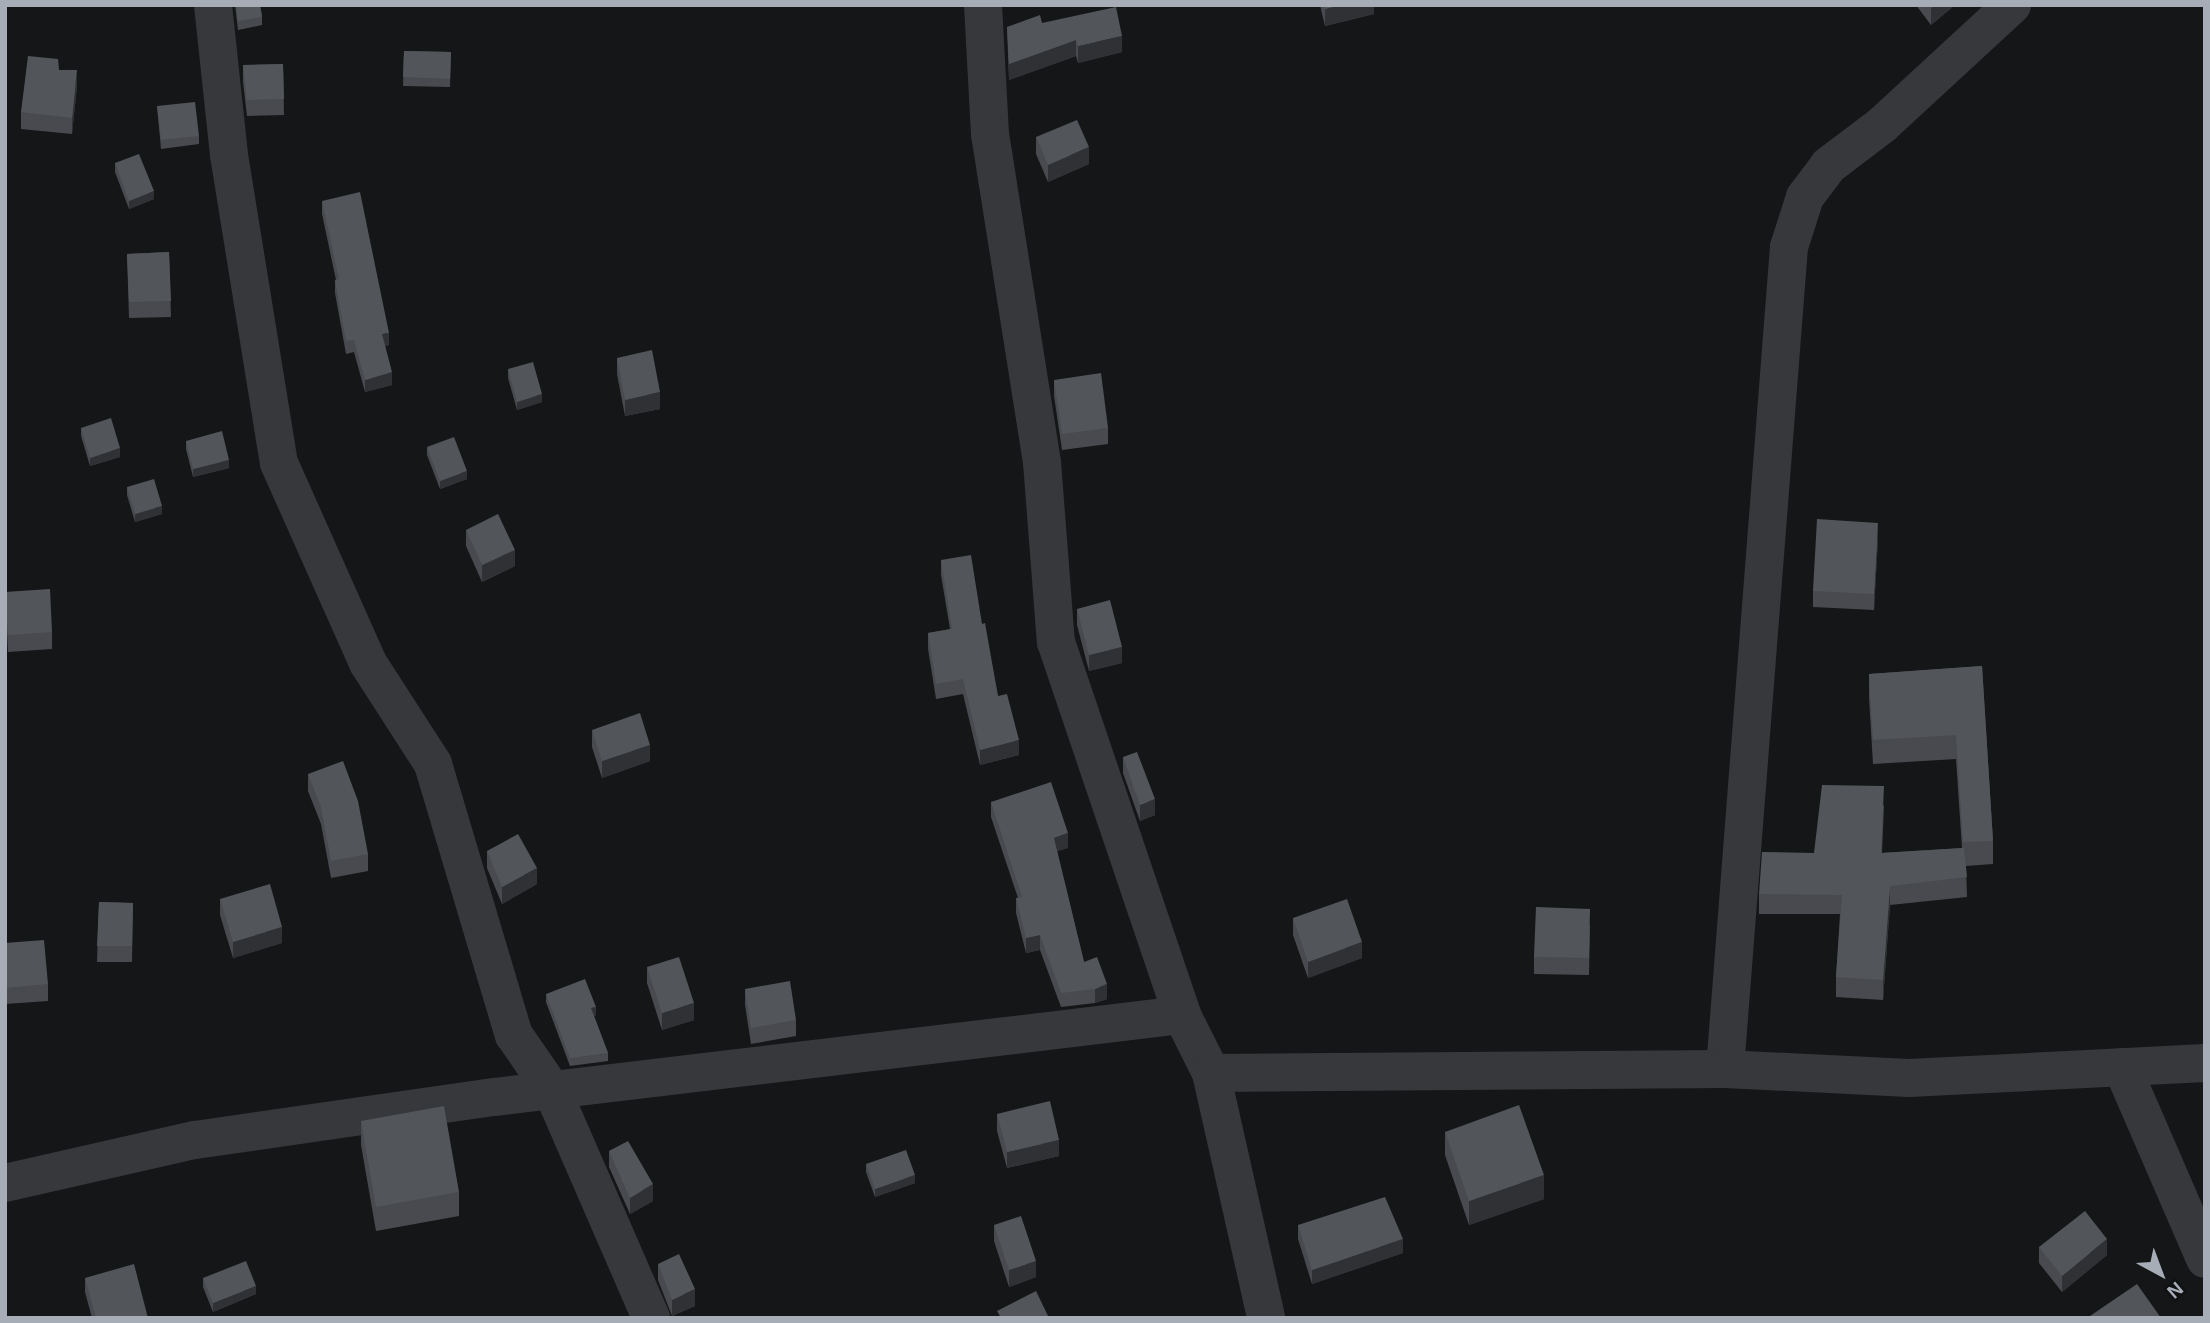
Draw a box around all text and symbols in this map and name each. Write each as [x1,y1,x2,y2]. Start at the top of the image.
north arrow [2126,1239,2196,1309]
text: N [2163,1278,2187,1303]

